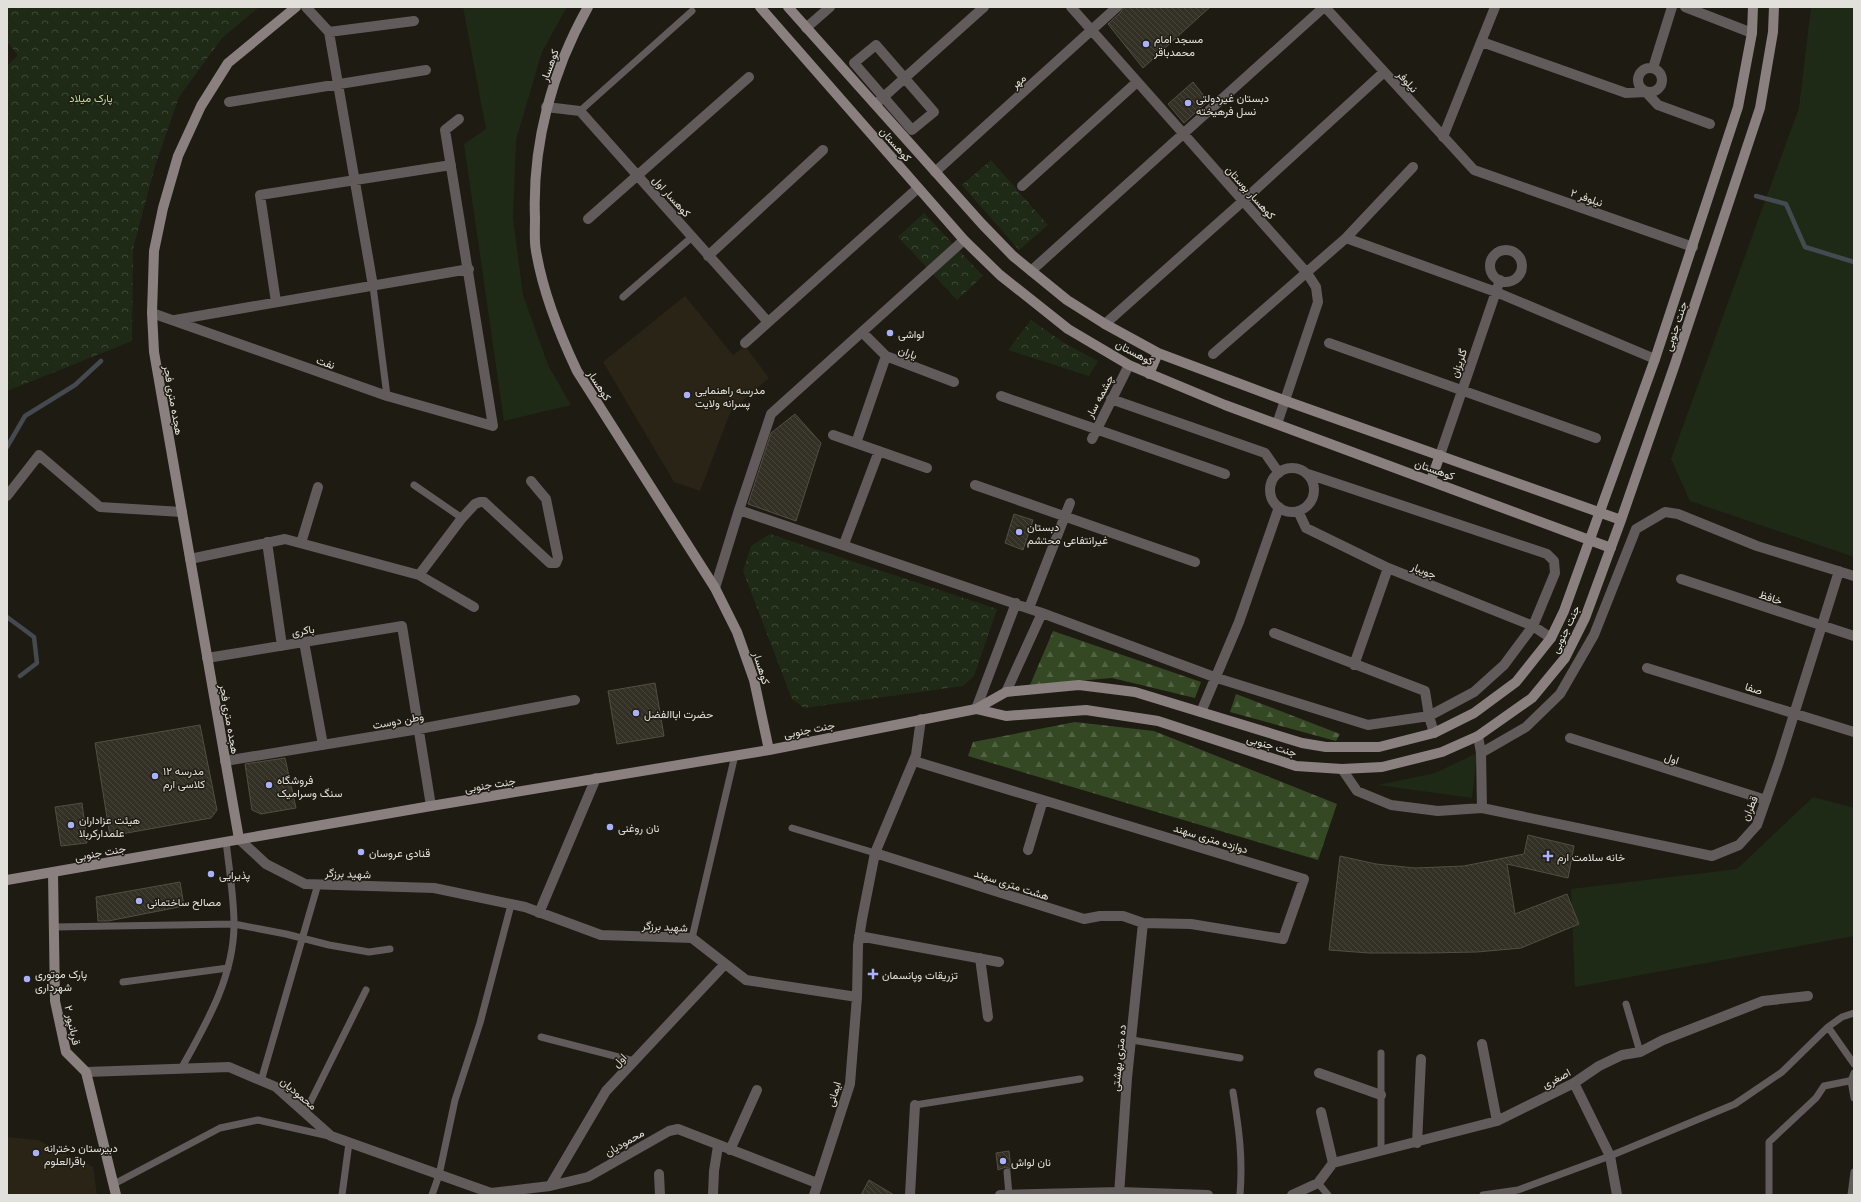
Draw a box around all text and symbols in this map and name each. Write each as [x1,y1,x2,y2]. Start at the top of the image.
place label: مسجد امام محمدباقر [1153,31,1203,59]
marker: مسجد امام محمدباقر [1141,39,1151,49]
street label: کوهسار [536,47,562,84]
street label: نیلوفر [1393,66,1422,95]
street label: مهر [1006,70,1029,92]
park label: پارک میلاد [69,90,113,106]
place label: دبستان غیردولتی نسل فرهیخته [1196,90,1269,118]
marker: دبستان غیردولتی نسل فرهیخته [1183,98,1193,108]
street label: کوهستان [877,124,915,165]
street label: کوهسار بوستان [1223,162,1279,222]
street label: کوهسار اول [649,172,695,220]
street label: نیلوفر ۲ [1569,184,1605,210]
street label: جنت جنوبی [1660,299,1690,353]
place label: لواشی [898,326,924,341]
marker: لواشی [885,328,895,338]
street label: کوهستان [1113,336,1157,368]
street label: یاران [896,342,920,362]
street label: گلریزان [1446,346,1470,380]
street label: نفت [315,352,337,372]
street label: هجده متری فجر [160,363,188,436]
street label: کوهسار [584,366,615,403]
street label: چشمه سار [1081,372,1118,422]
place label: مدرسه راهنمایی پسرانه ولایت [695,382,765,411]
marker: مدرسه راهنمایی پسرانه ولایت [682,390,692,400]
street label: کوهستان [1413,455,1457,483]
place label: دبستان غیرانتفاعی محتشم [1027,519,1108,548]
marker: دبستان غیرانتفاعی محتشم [1014,527,1024,537]
street label: جویبار [1408,558,1439,582]
street label: خافظ [1757,586,1785,608]
street label: جنت جنوبی [1547,603,1583,655]
street label: باکری [290,621,316,639]
street label: کوهسار [750,649,774,686]
street label: صفا [1743,678,1765,698]
street label: هجده متری فجر [216,682,244,755]
place label: حضرت اباالفضل [644,706,713,721]
street label: وطن دوست [371,708,425,732]
marker: حضرت اباالفضل [631,708,641,718]
street label: جنت جنوبی [782,717,836,741]
street label: جنت جنوبی [1245,730,1299,760]
street label: اول [1663,749,1681,767]
place label: مدرسه ۱۲ کلاسی ارم [163,763,205,792]
marker: مدرسه ۱۲ کلاسی ارم [150,771,160,781]
place label: فروشگاه سنگ وسرامیک [277,772,343,800]
street label: جنت جنوبی [463,773,517,795]
marker: فروشگاه سنگ وسرامیک [264,780,274,790]
street label: قطران [1737,793,1761,823]
place label: هیئت عزاداران علمدارکربلا [79,812,141,840]
marker: هیئت عزاداران علمدارکربلا [66,820,76,830]
place label: نان روغنی [618,820,659,835]
street label: دوازده متری سهند [1172,820,1250,856]
marker: نان روغنی [605,822,615,832]
street label: جنت جنوبی [73,840,127,864]
place label: قنادی عروسان [369,845,430,860]
marker: قنادی عروسان [356,847,366,857]
place label: خانه سلامت ارم [1557,849,1625,865]
marker: خانه سلامت ارم [1542,850,1554,862]
street label: شهید برزگر [324,865,372,881]
street label: هشت متری سهند [972,865,1052,903]
place label: پذیرایی [219,867,250,883]
marker: پذیرایی [206,869,216,879]
place label: مصالح ساختمانی [147,894,221,910]
marker: مصالح ساختمانی [134,896,144,906]
street label: شهید برزگر [641,917,689,935]
place label: پارک موتوری شهرداری [35,966,87,994]
place label: تزریقات وپانسمان [882,967,958,983]
marker: تزریقات وپانسمان [867,968,879,980]
marker: پارک موتوری شهرداری [22,974,32,984]
street label: قربانپور ۲ [61,1004,85,1046]
street label: ده متری بهشتی [1107,1024,1129,1092]
street label: اول [609,1050,629,1070]
street label: اصغری [1539,1064,1573,1092]
street label: محمودیان [277,1073,321,1113]
street label: ایمانی [822,1080,844,1108]
street label: محمودیان [601,1125,647,1159]
place label: دبیرستان دخترانه باقرالعلوم [44,1140,118,1169]
marker: دبیرستان دخترانه باقرالعلوم [31,1148,41,1158]
place label: نان لواش [1011,1154,1051,1169]
marker: نان لواش [998,1156,1008,1166]

